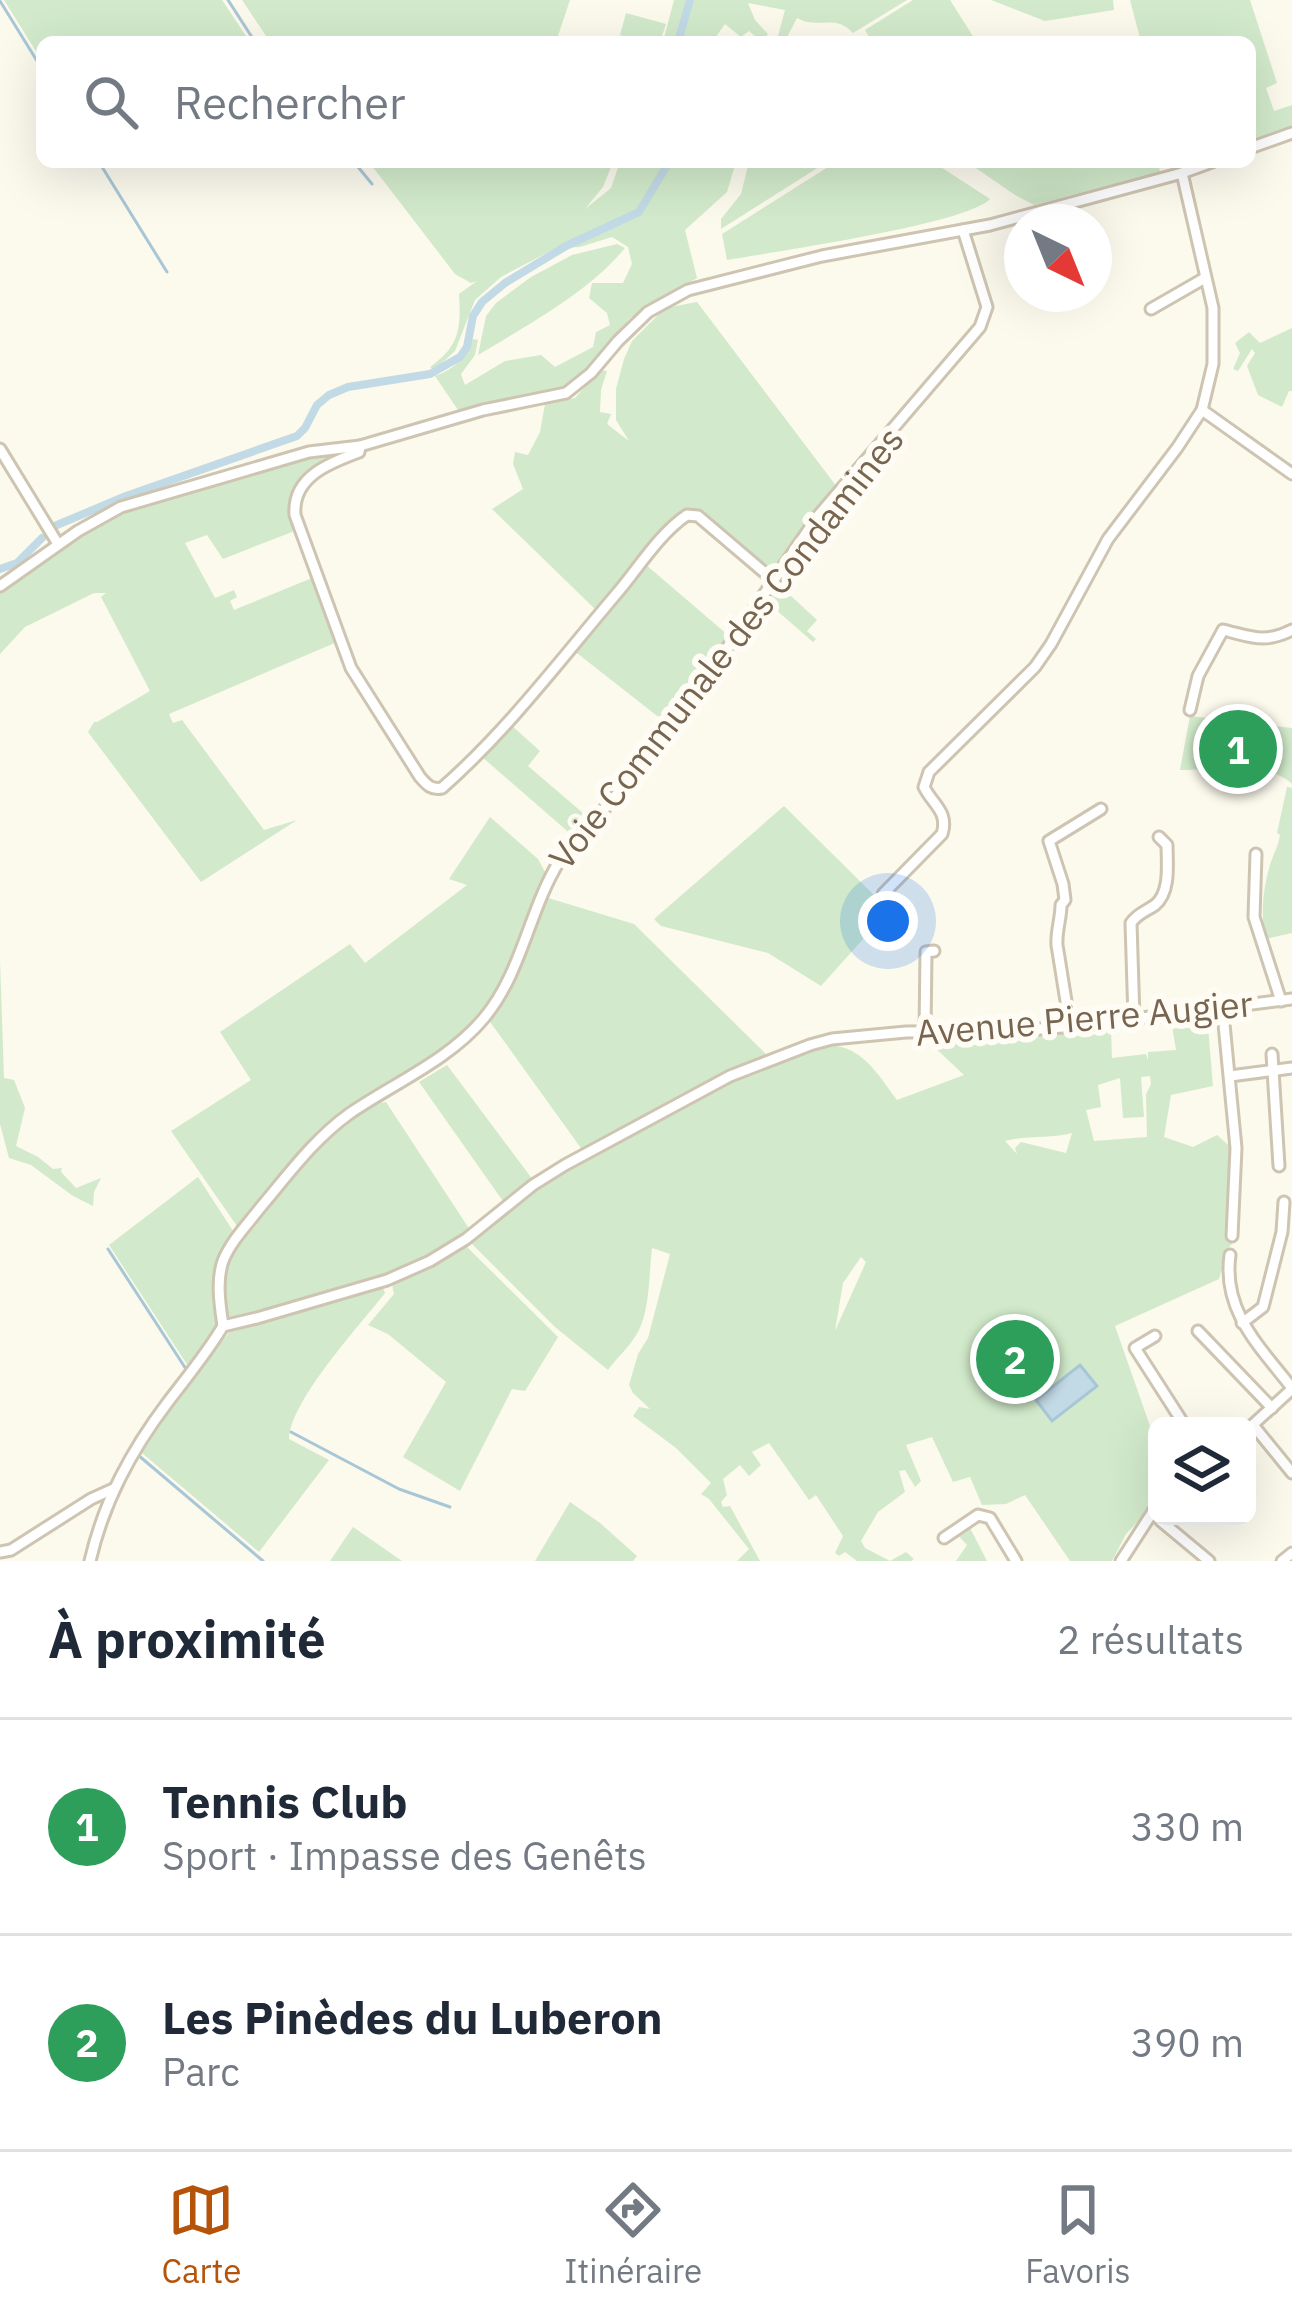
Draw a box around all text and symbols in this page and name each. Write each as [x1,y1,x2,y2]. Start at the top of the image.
search box [36,36,1256,168]
icon: search [78,69,144,135]
text: Rechercher [174,73,405,131]
north arrow [1004,204,1112,312]
street label: Voie Communale des Condamines [538,417,913,879]
pin: 1 [1199,704,1277,794]
your location [858,891,918,951]
street label: Avenue Pierre Augier [913,979,1255,1056]
pin: 2 [976,1314,1054,1404]
map controls [1148,1417,1256,1525]
button: layers [1148,1417,1256,1525]
text: À proximité [48,1606,326,1672]
text: 2 résultats [1057,1614,1244,1665]
text: Tennis Club [162,1772,408,1830]
text: 1 [75,1801,99,1852]
text: 330 m [1131,1801,1244,1852]
text: Sport · Impasse des Genêts [162,1830,647,1881]
text: Les Pinèdes du Luberon [162,1988,663,2046]
text: 2 [75,2017,99,2068]
text: 390 m [1131,2017,1244,2068]
text: Parc [162,2046,240,2097]
tab: Carte [161,2177,241,2292]
tab: Itinéraire [564,2177,702,2292]
tab: Favoris [1025,2177,1131,2292]

